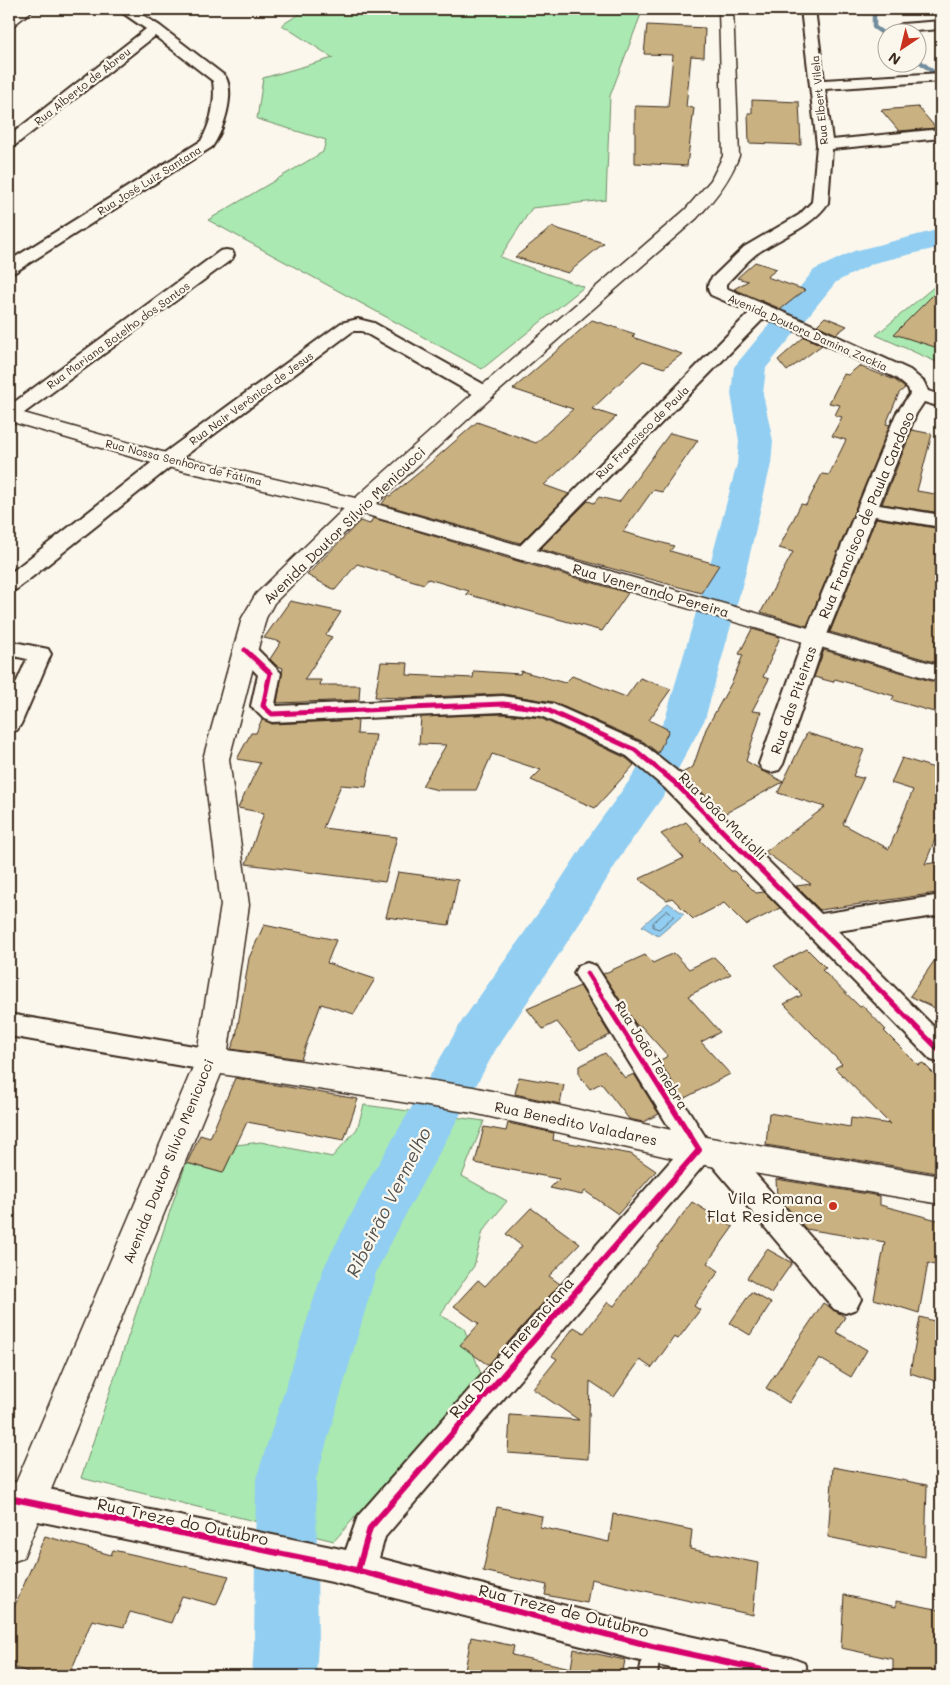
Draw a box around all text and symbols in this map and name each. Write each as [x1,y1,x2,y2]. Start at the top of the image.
north arrow [878,22,928,72]
street label: Rua Alberto de Abreu [31,44,133,128]
text: N [884,48,904,70]
street label: Rua Elbert Vilela [807,54,831,145]
street label: Rua José Luiz Santana [94,142,204,218]
street label: Rua Mariana Botelho dos Santos [43,278,193,392]
street label: Avenida Doutora Damina Zackia [726,290,890,374]
street label: Rua Nair Verônica de Jesus [186,348,316,448]
street label: Rua Francisco de Paula [592,382,692,482]
street label: Rua Francisco de Paula Cardoso [814,409,918,621]
street label: Rua Nossa Senhora de Fátima [104,435,264,489]
street label: Avenida Doutor Sílvio Menicucci [259,442,429,608]
street label: Rua Venerando Pereira [570,559,732,621]
street label: Rua das Piteiras [766,643,820,757]
street label: Rua João Matiolli [675,768,771,864]
street label: Rua João Tenebra [611,997,693,1113]
street label: Avenida Doutor Sílvio Menicucci [118,1056,218,1266]
street label: Rua Benedito Valadares [493,1096,659,1150]
water label: Ribeirão Vermelho [340,1123,436,1281]
place label: Vila Romana Flat Residence [707,1187,823,1226]
marker: Vila Romana Flat Residence [827,1200,839,1212]
street label: Rua Dona Emerenciana [444,1272,578,1422]
street label: Rua Treze do Outubro [95,1493,271,1549]
street label: Rua Treze de Outubro [477,1579,651,1641]

